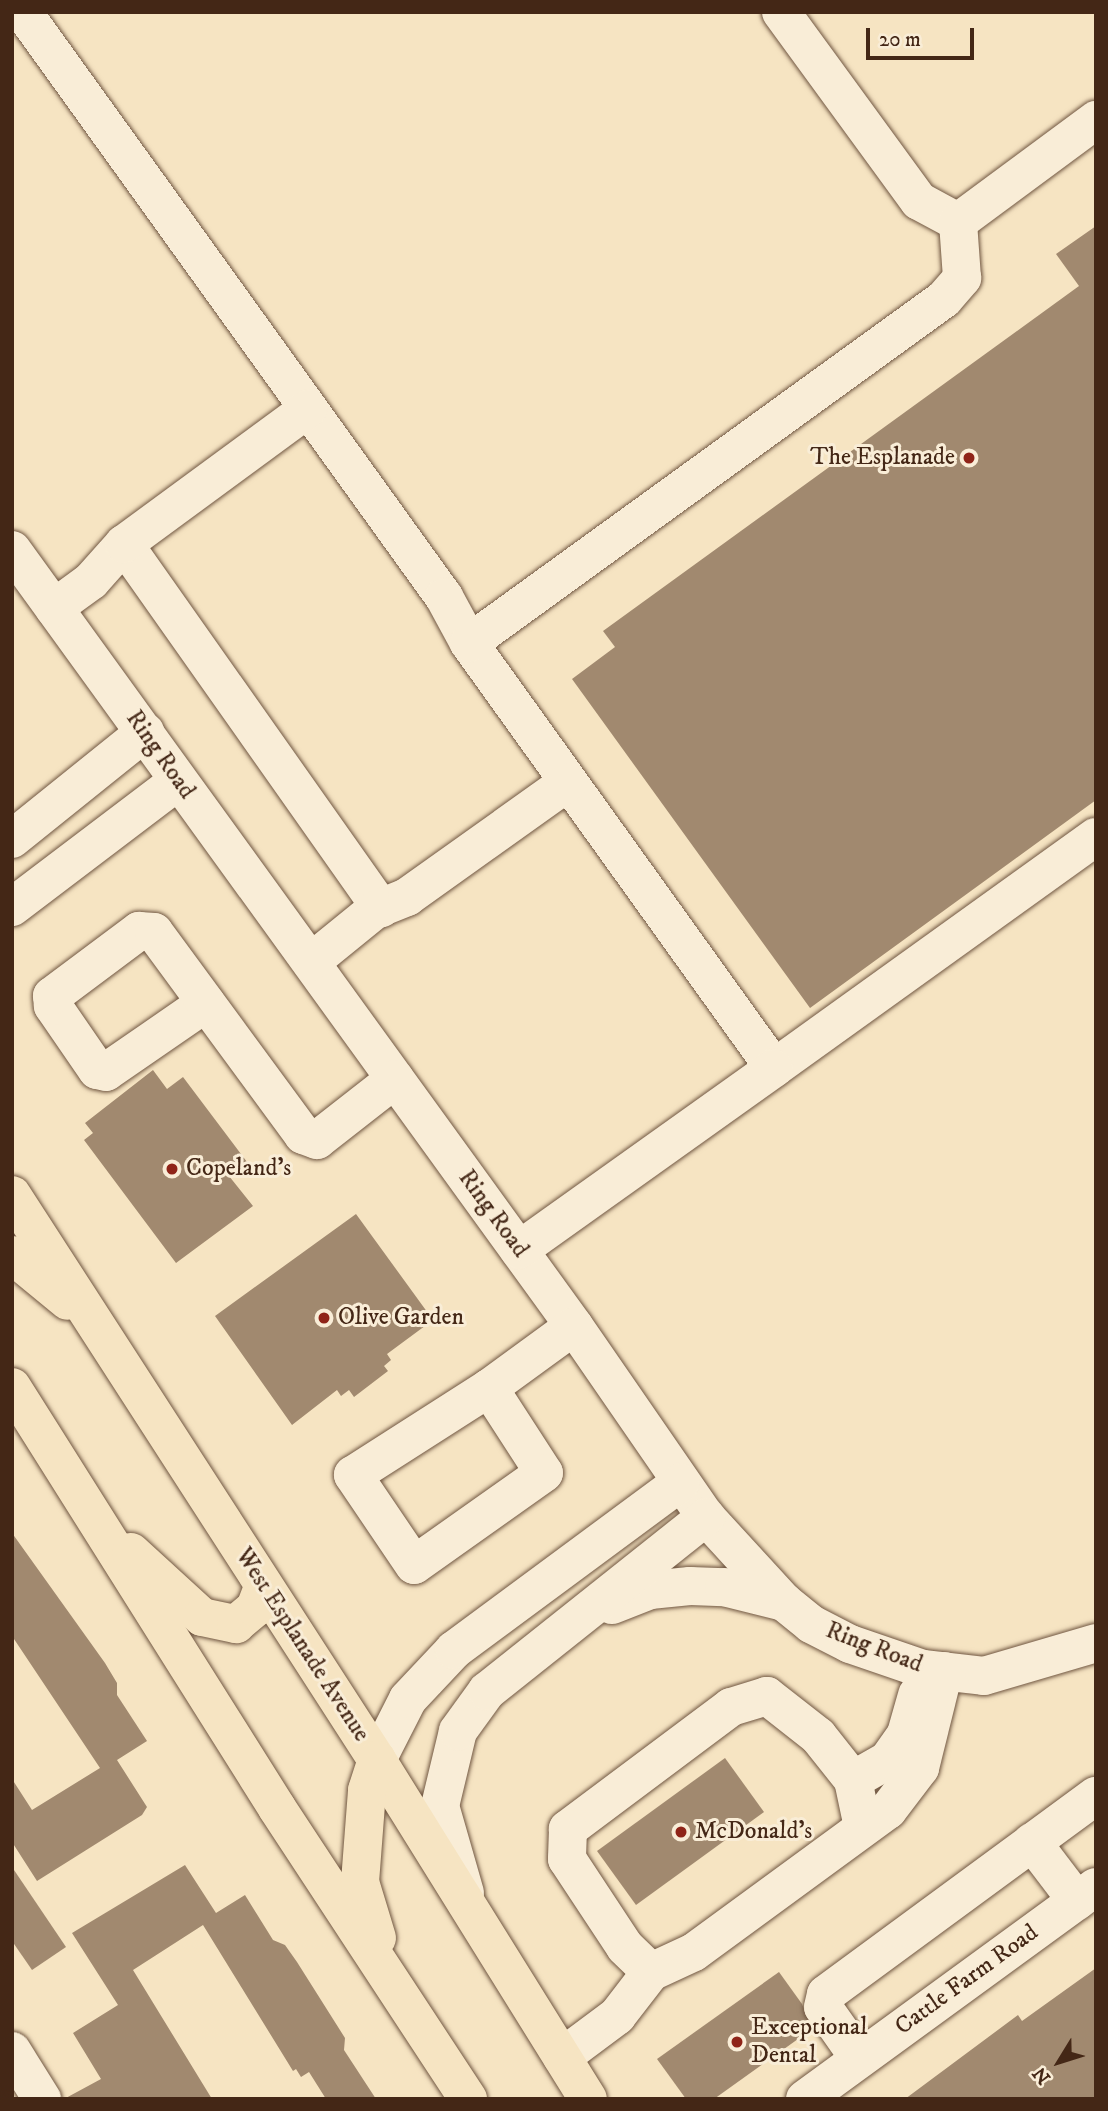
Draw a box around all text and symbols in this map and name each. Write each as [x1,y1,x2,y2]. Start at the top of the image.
scale bar [870,14,978,58]
text: 20 m [879,27,921,53]
place label: The Esplanade [810,444,955,472]
marker: The Esplanade [961,450,977,466]
street label: Ring Road [119,705,201,805]
place label: Copeland's [186,1155,291,1183]
marker: Copeland's [164,1161,180,1177]
street label: Ring Road [452,1165,534,1263]
place label: Olive Garden [338,1304,464,1332]
marker: Olive Garden [316,1310,332,1326]
street label: West Esplanade Avenue [229,1543,375,1747]
street label: Ring Road [822,1616,926,1680]
place label: McDonald's [695,1818,812,1846]
marker: McDonald's [673,1824,689,1840]
street label: Cattle Farm Road [890,1918,1044,2042]
place label: Exceptional Dental [751,2014,867,2070]
north arrow [1024,2027,1094,2097]
marker: Exceptional Dental [729,2034,745,2050]
text: N [1028,2062,1056,2088]

